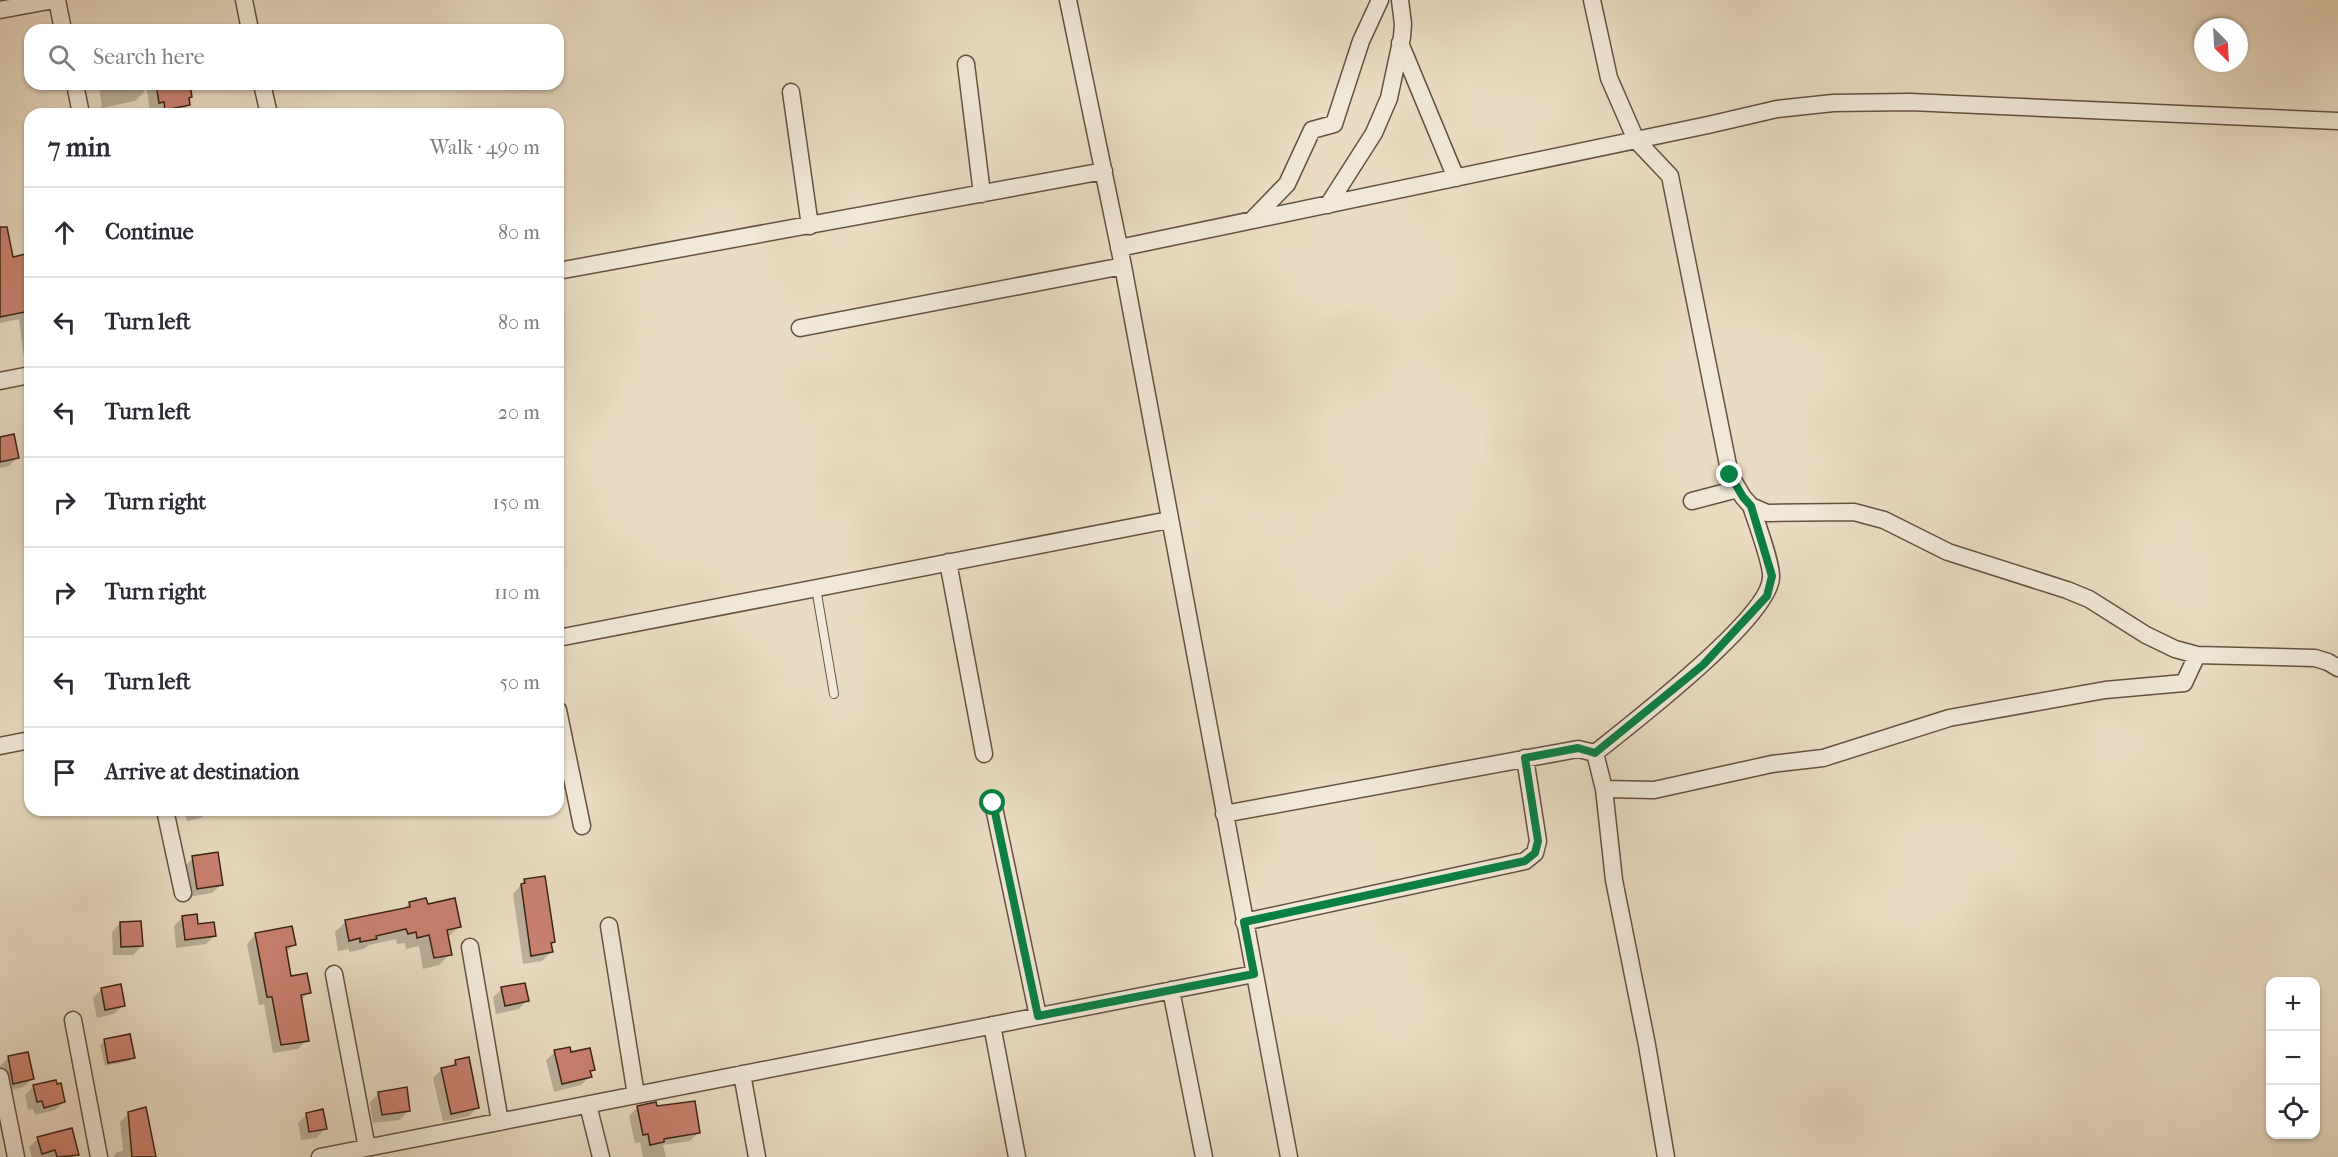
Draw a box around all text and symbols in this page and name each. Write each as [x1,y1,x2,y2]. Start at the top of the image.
north arrow [2194,18,2248,72]
search box [24,24,564,90]
icon: search [45,41,78,74]
text: Search here [93,44,205,70]
text: 7 min [48,132,111,163]
text: Walk · 490 m [430,136,540,159]
icon: ahead [48,216,81,249]
text: Continue [105,219,194,245]
text: 80 m [498,221,540,244]
icon: left [48,306,81,339]
text: Turn left [105,309,191,335]
text: 80 m [498,311,540,334]
icon: left [48,396,81,429]
text: Turn left [105,399,191,425]
text: 20 m [498,401,540,424]
route end [1716,461,1742,487]
icon: right [48,486,81,519]
text: Turn right [105,489,206,515]
text: 150 m [492,491,540,514]
icon: right [48,576,81,609]
text: Turn right [105,579,206,605]
text: 110 m [494,581,540,604]
icon: left [48,666,81,699]
text: Turn left [105,669,191,695]
text: 50 m [499,671,540,694]
icon: arrive [48,756,81,789]
text: Arrive at destination [105,759,299,785]
route start [979,789,1005,815]
map controls [2266,977,2320,1139]
button: + [2266,977,2320,1031]
button: − [2266,1031,2320,1085]
button: locate [2266,1085,2320,1139]

